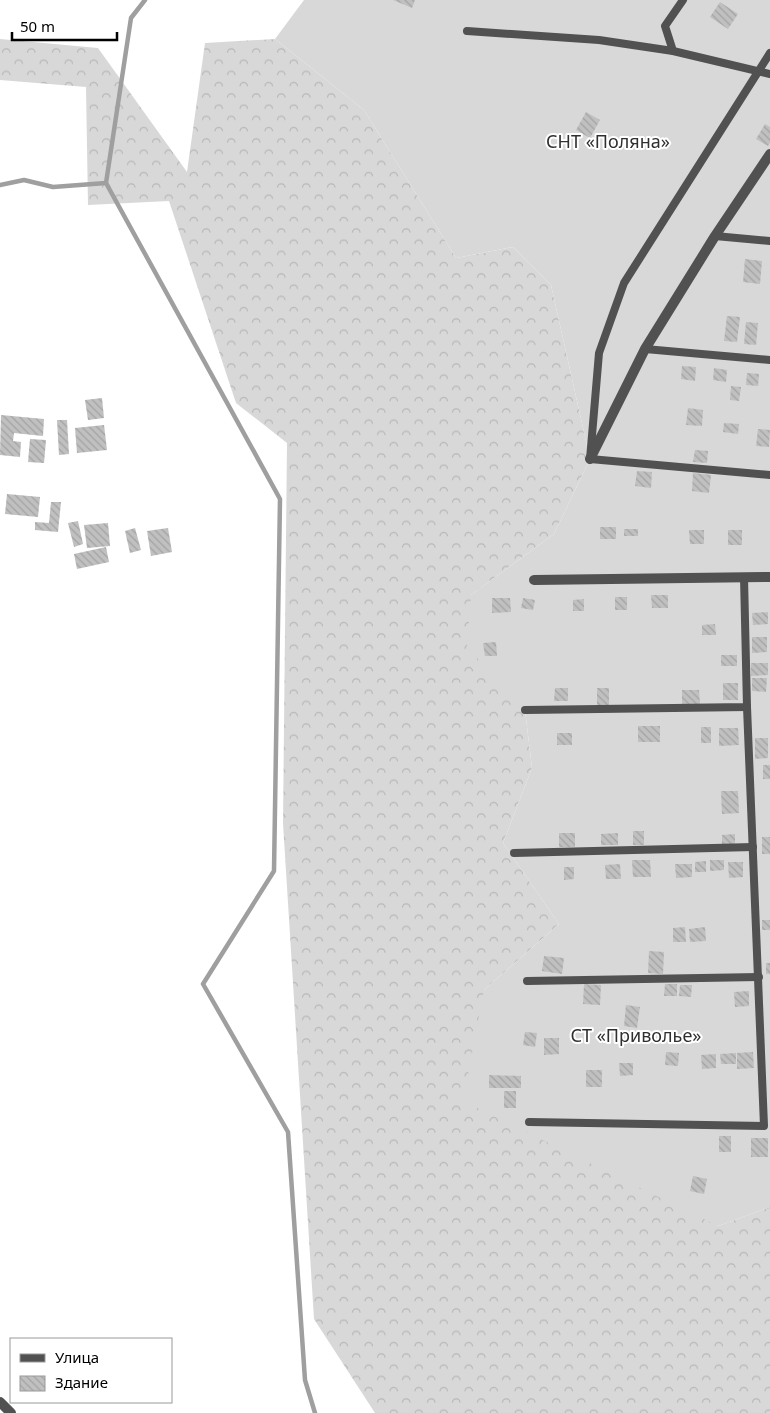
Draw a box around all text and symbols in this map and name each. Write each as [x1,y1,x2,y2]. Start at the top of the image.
scale bar [12,10,118,42]
text: 50 m [20,16,55,36]
park label: СНТ «Поляна» [546,129,670,153]
park label: СТ «Приволье» [571,1023,702,1047]
legend [10,1338,172,1403]
text: Улица [55,1347,99,1367]
text: Здание [55,1372,108,1392]

